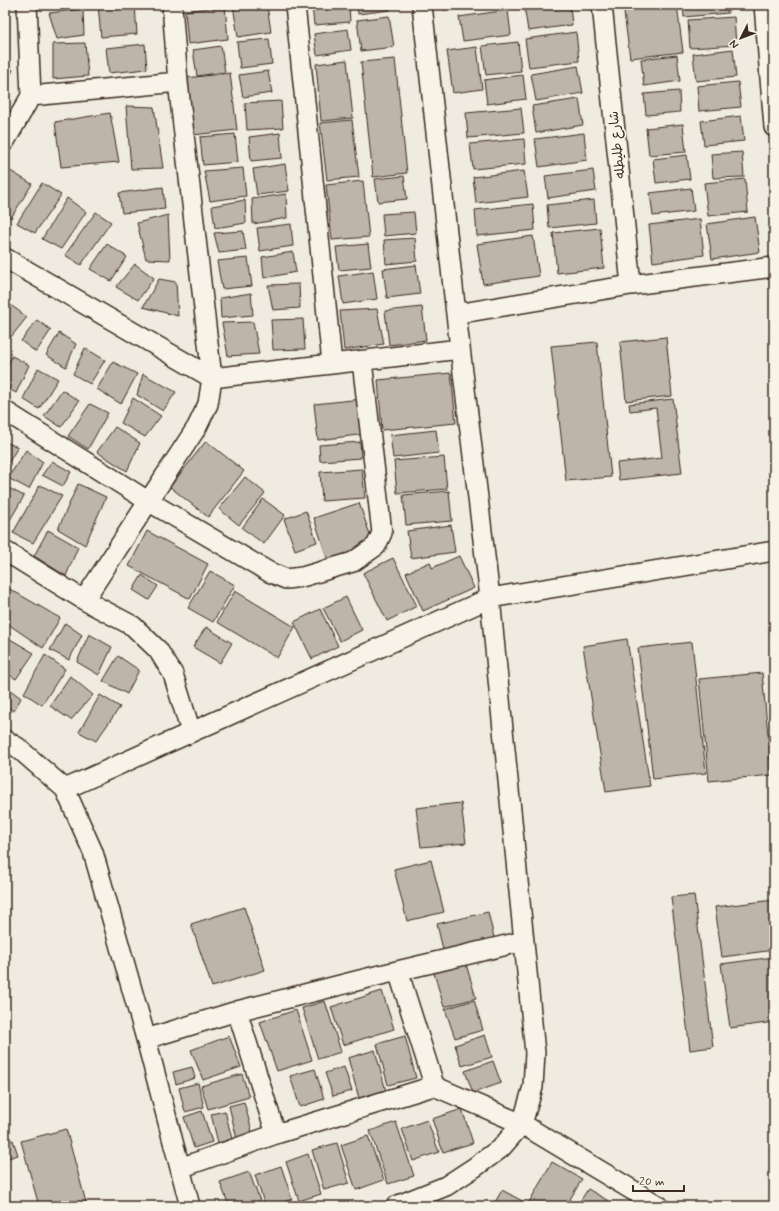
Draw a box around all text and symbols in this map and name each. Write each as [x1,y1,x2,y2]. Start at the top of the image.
north arrow [721,18,761,58]
text: N [727,37,742,51]
street label: شارع طليطله [606,110,629,179]
scale bar [633,1167,684,1193]
text: 20 m [639,1174,665,1190]

